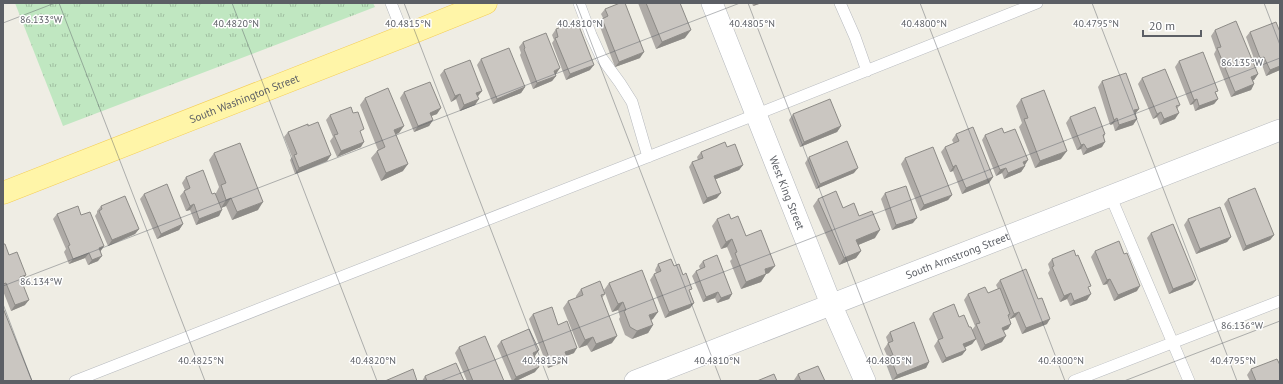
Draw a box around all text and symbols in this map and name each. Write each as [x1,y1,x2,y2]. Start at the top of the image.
scale bar [1143,12,1201,38]
text: 86.133°W [20,13,63,26]
text: 40.4820°N [213,17,259,30]
text: 40.4815°N [385,17,431,30]
text: 40.4810°N [557,17,603,30]
text: 40.4805°N [729,17,775,30]
text: 40.4800°N [901,17,947,30]
text: 40.4795°N [1073,17,1119,30]
text: 20 m [1149,18,1175,33]
text: 86.135°W [1221,56,1264,69]
street label: South Washington Street [187,71,301,126]
street label: West King Street [766,154,808,232]
street label: South Armstrong Street [904,229,1012,282]
text: 86.134°W [20,275,63,288]
text: 86.136°W [1221,319,1264,332]
text: 40.4825°N [178,354,224,367]
text: 40.4820°N [350,354,396,367]
text: 40.4815°N [522,354,568,367]
text: 40.4810°N [694,354,740,367]
text: 40.4805°N [866,354,912,367]
text: 40.4800°N [1038,354,1084,367]
text: 40.4795°N [1210,354,1256,367]

